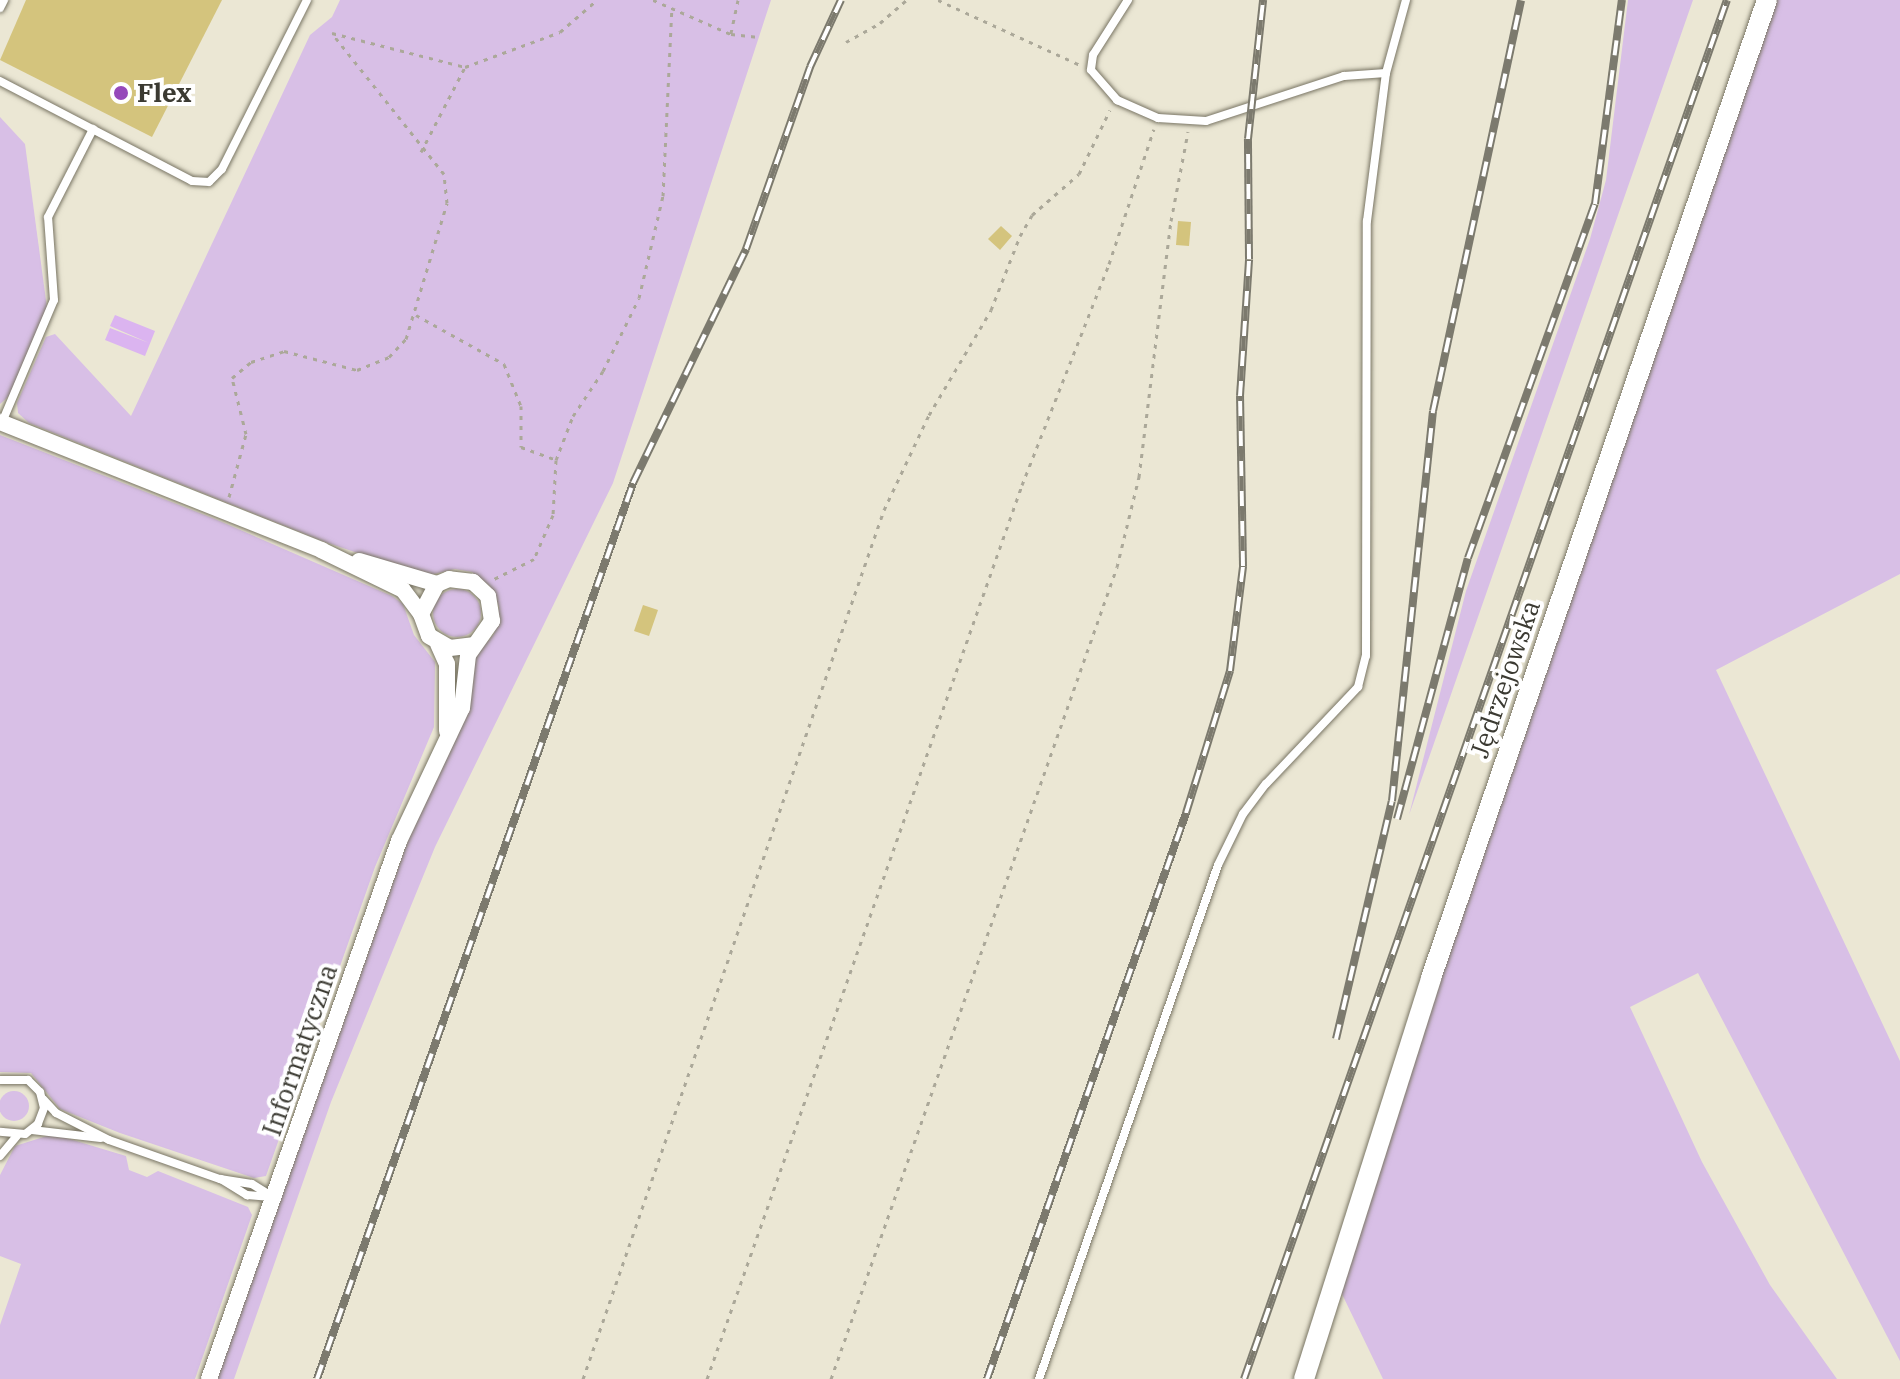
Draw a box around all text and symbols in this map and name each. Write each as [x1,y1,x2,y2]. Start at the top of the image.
place label: Flex [137,77,192,109]
marker: Flex [112,84,130,102]
street label: Jędrzejowska [1463,596,1547,762]
street label: Informatyczna [256,960,344,1140]

